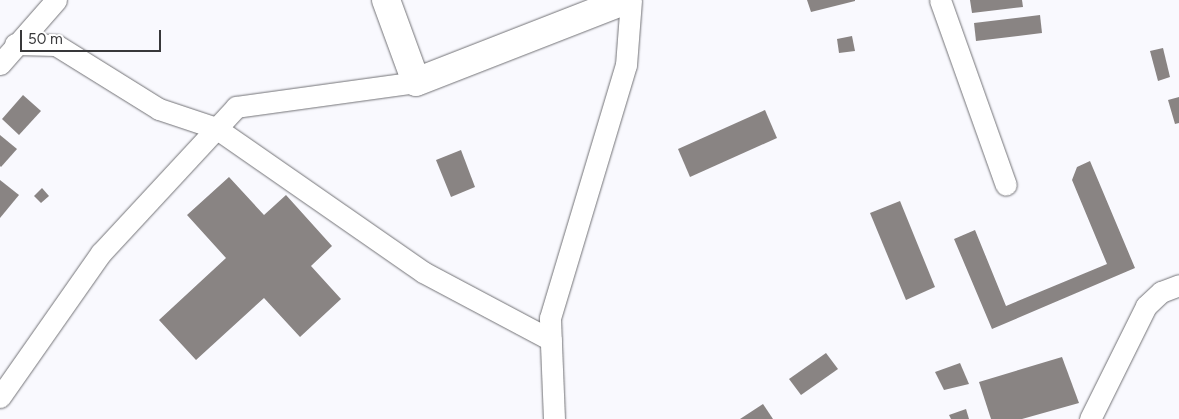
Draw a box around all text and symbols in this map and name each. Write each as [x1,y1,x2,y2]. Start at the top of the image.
scale bar [22,20,164,52]
text: 50 m [28,30,63,48]

